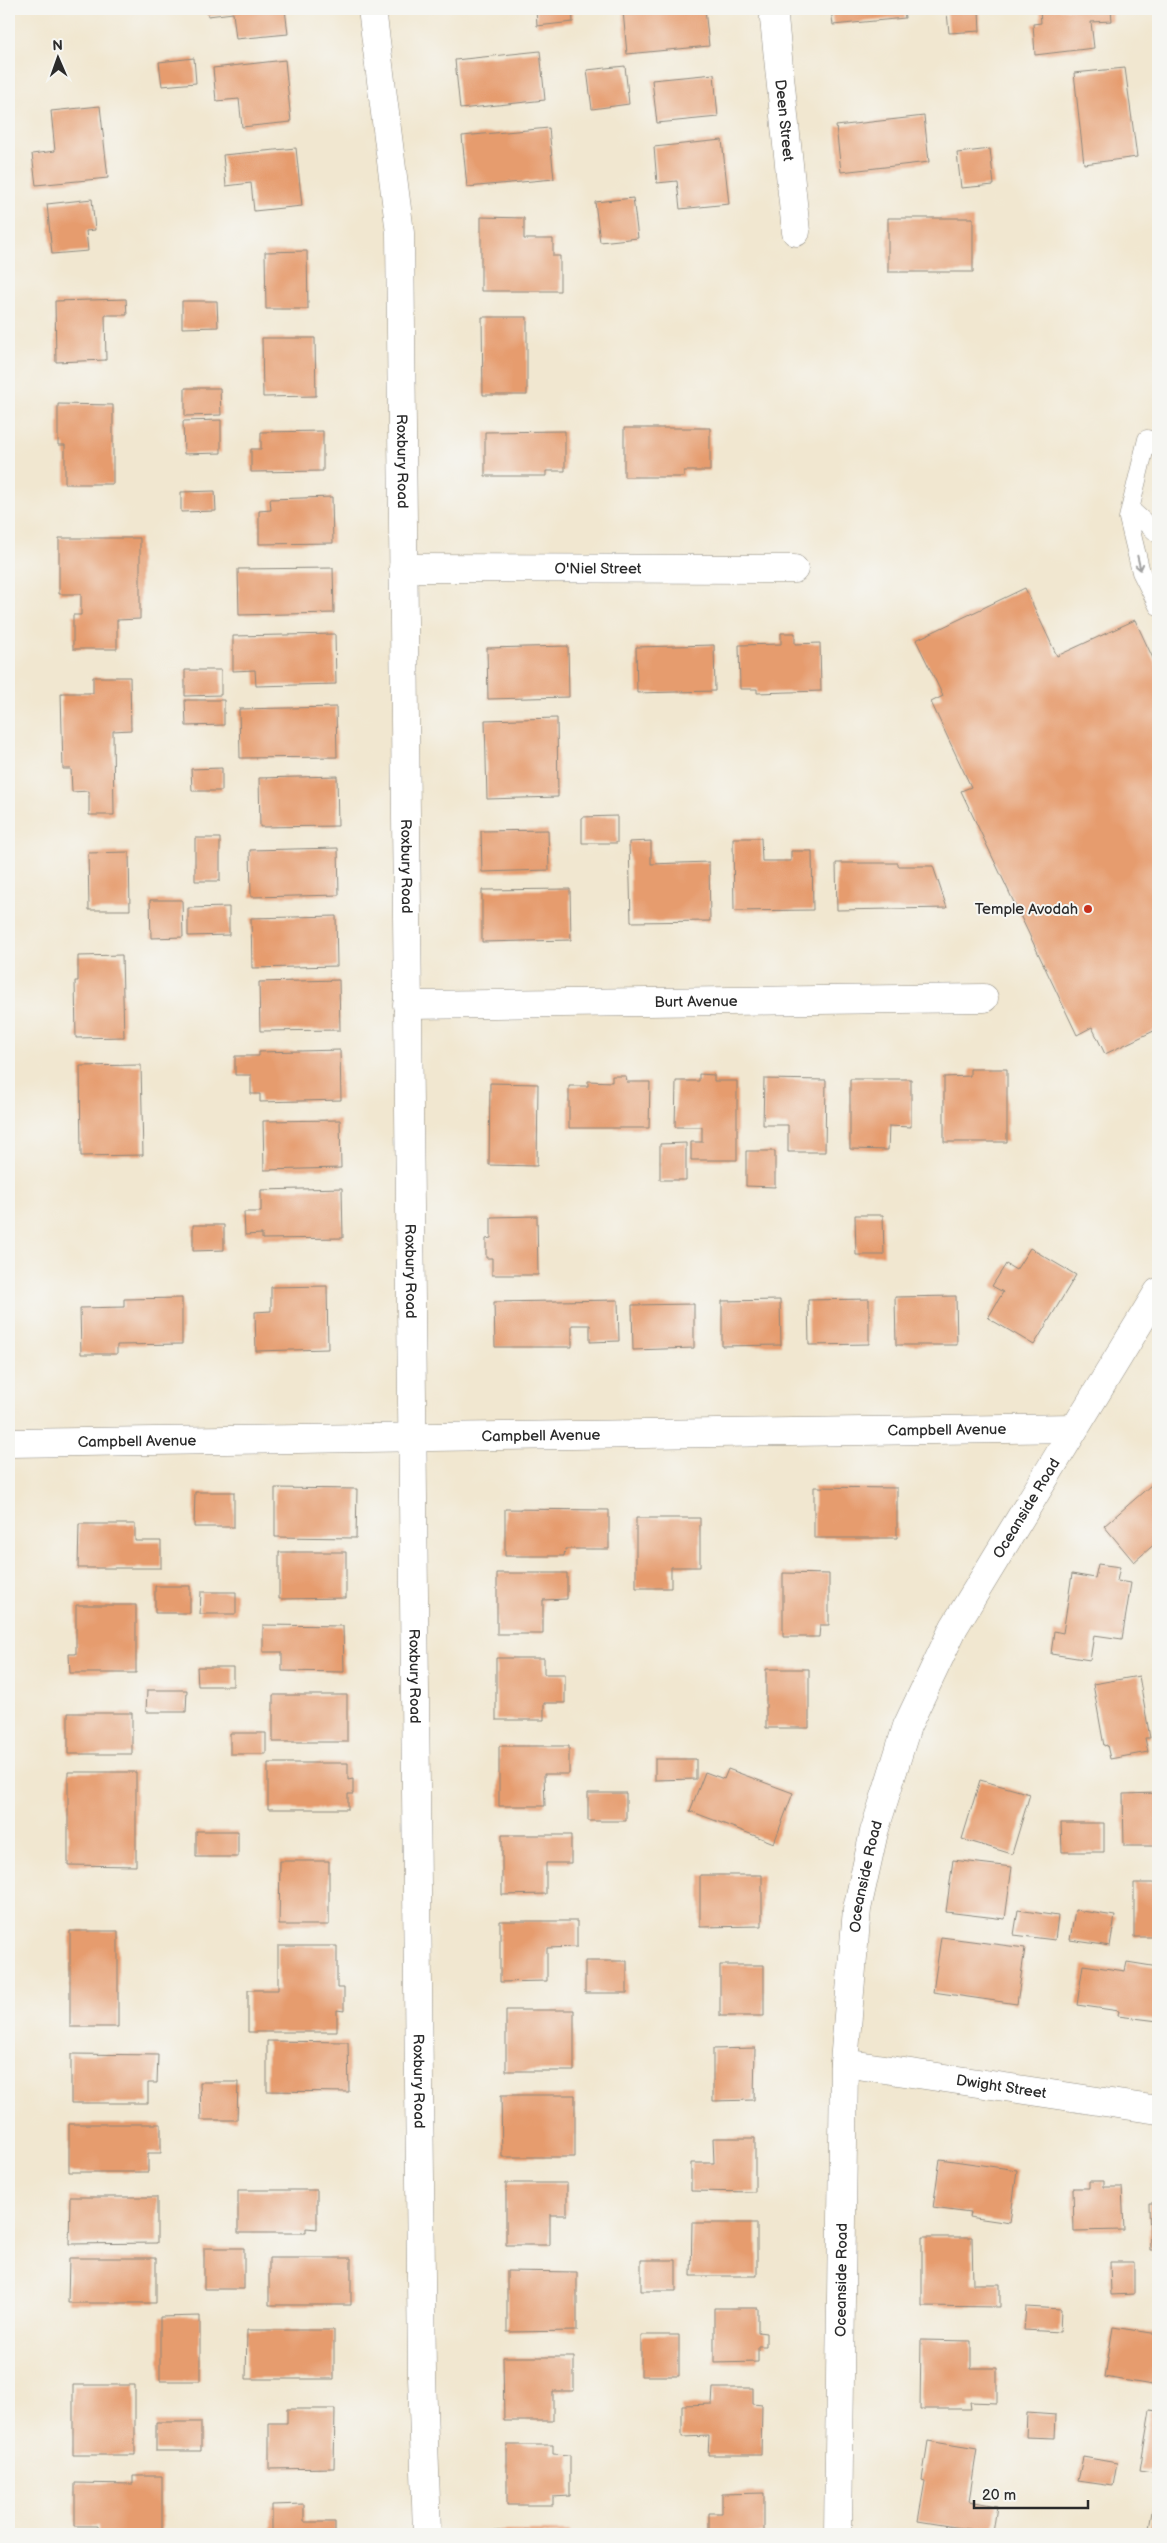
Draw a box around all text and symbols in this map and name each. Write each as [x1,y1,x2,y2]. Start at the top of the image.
north arrow [32,32,82,82]
text: N [52,37,63,54]
street label: Deen Street [771,79,798,163]
street label: Roxbury Road [392,414,412,509]
one-way arrow [1135,555,1144,571]
street label: O'Niel Street [555,559,642,578]
street label: Roxbury Road [397,819,416,914]
place label: Temple Avodah [975,900,1078,919]
marker: Temple Avodah [1082,903,1094,915]
street label: Burt Avenue [654,991,738,1011]
street label: Roxbury Road [401,1224,421,1319]
street label: Campbell Avenue [887,1419,1007,1440]
street label: Campbell Avenue [481,1425,601,1446]
street label: Campbell Avenue [77,1431,197,1452]
street label: Oceanside Road [989,1455,1064,1562]
street label: Roxbury Road [405,1629,425,1724]
street label: Oceanside Road [846,1818,886,1933]
street label: Roxbury Road [409,2034,429,2129]
street label: Dwight Street [955,2070,1048,2103]
street label: Oceanside Road [831,2223,851,2337]
scale bar [974,2478,1088,2510]
text: 20 m [982,2486,1016,2505]

